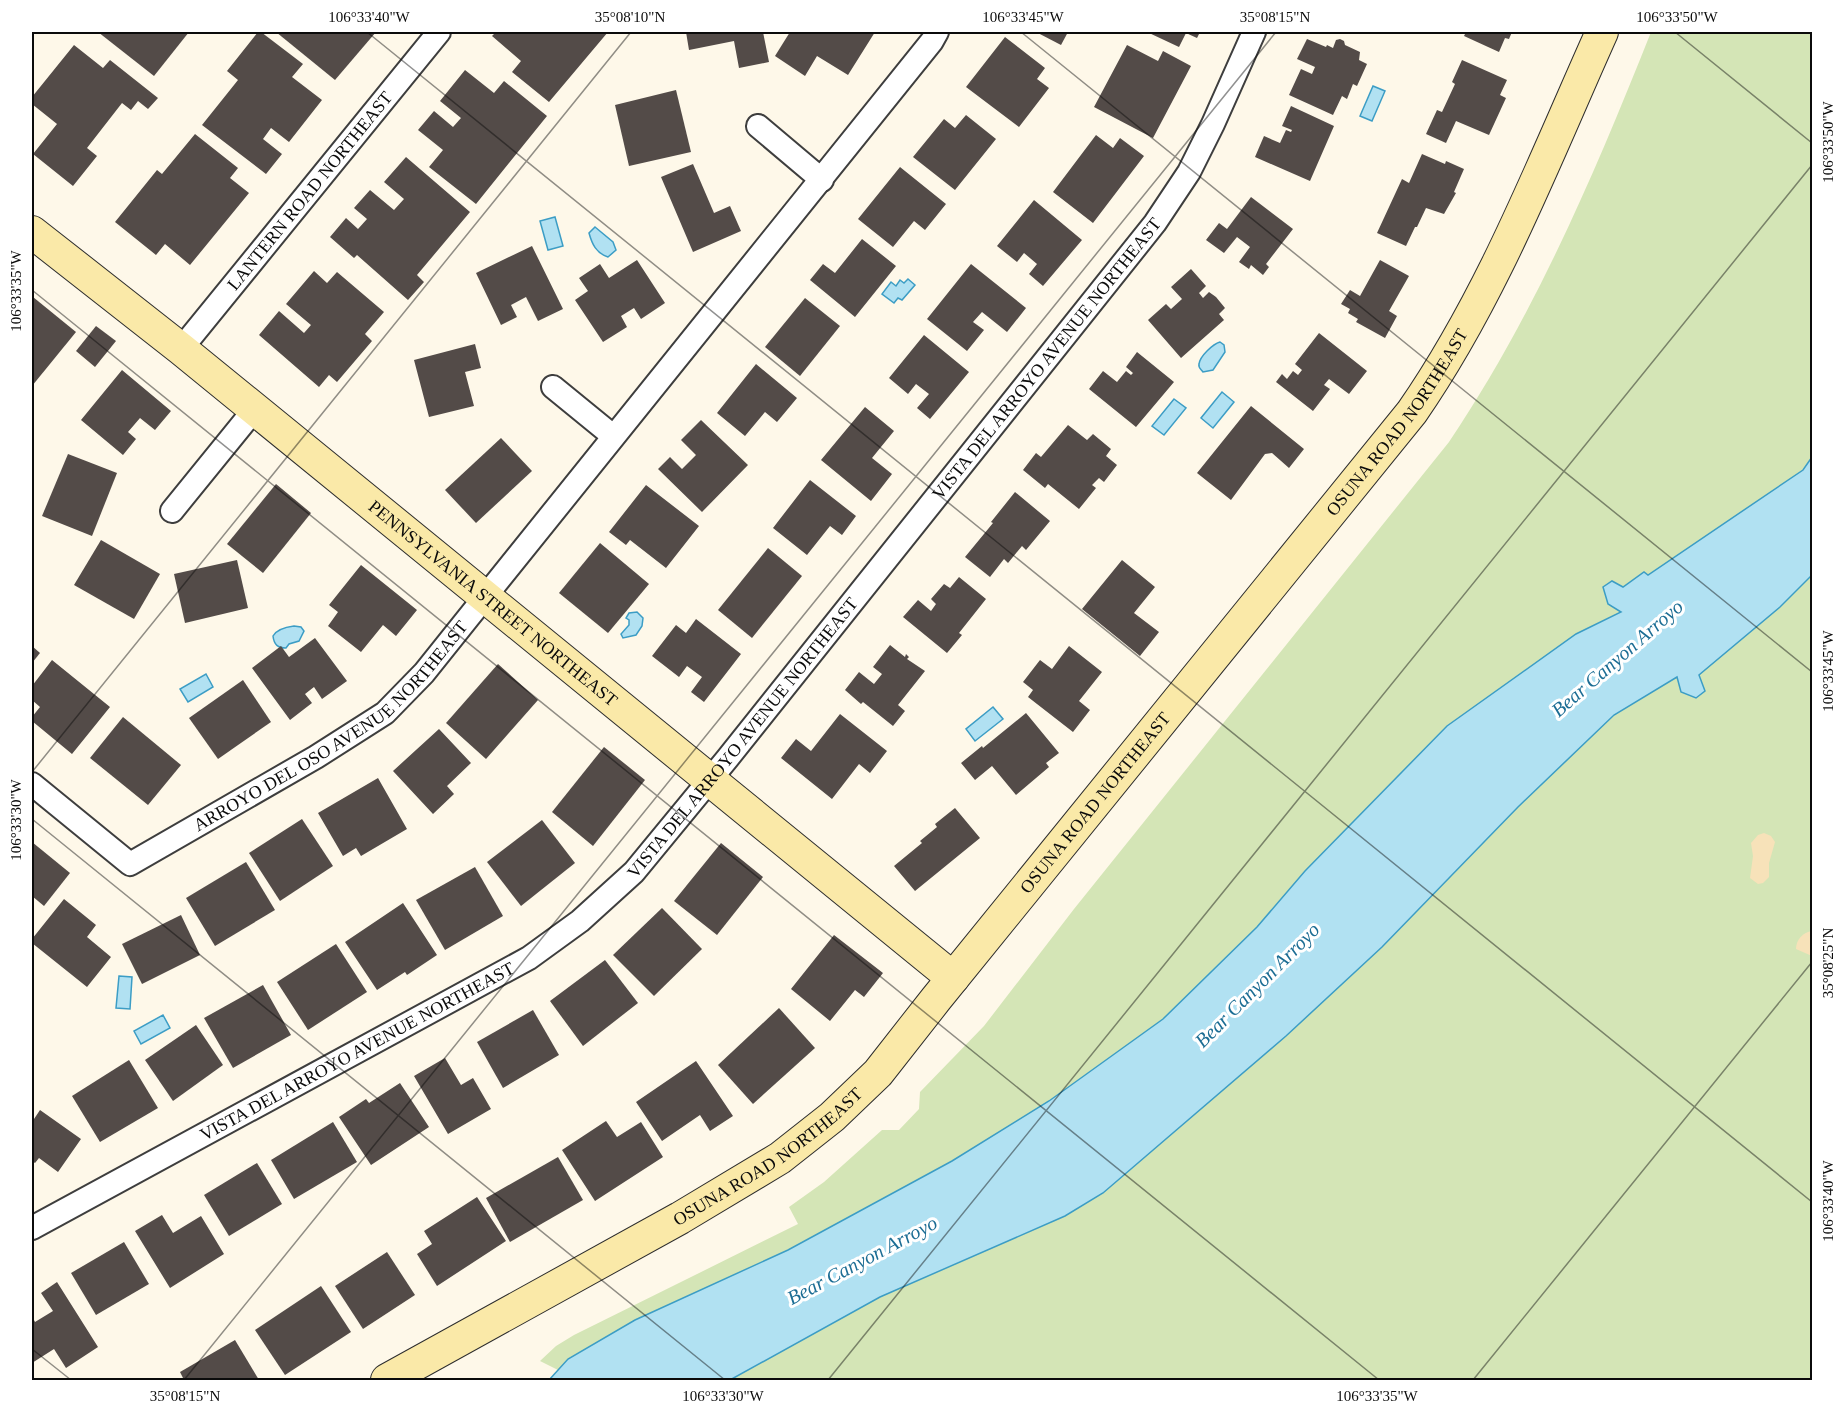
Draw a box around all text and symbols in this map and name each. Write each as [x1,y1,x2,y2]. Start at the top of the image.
text: 106°33'40"W [328,9,411,25]
text: 35°08'10"N [595,9,665,25]
text: 106°33'45"W [982,9,1065,25]
text: 35°08'15"N [1240,9,1310,25]
text: 106°33'50"W [1636,9,1719,25]
street label: LANTERN ROAD NORTHEAST [223,88,396,294]
text: 106°33'50"W [1820,100,1836,183]
street label: VISTA DEL ARROYO AVENUE NORTHEAST [928,214,1165,504]
text: 106°33'35"W [8,249,24,332]
street label: OSUNA ROAD NORTHEAST [1322,325,1472,520]
street label: PENNSYLVANIA STREET NORTHEAST [365,496,621,710]
street label: VISTA DEL ARROYO AVENUE NORTHEAST [623,594,862,882]
water label: Bear Canyon Arroyo [1547,595,1688,722]
street label: ARROYO DEL OSO AVENUE NORTHEAST [190,617,472,835]
text: 106°33'45"W [1820,629,1836,712]
street label: OSUNA ROAD NORTHEAST [1016,708,1174,897]
text: 106°33'30"W [8,778,24,861]
water label: Bear Canyon Arroyo [1190,918,1324,1052]
text: 35°08'25"N [1820,928,1836,998]
street label: VISTA DEL ARROYO AVENUE NORTHEAST [197,958,518,1145]
street label: OSUNA ROAD NORTHEAST [669,1084,866,1230]
text: 106°33'40"W [1820,1159,1836,1242]
water label: Bear Canyon Arroyo [783,1211,941,1310]
text: 35°08'15"N [150,1388,220,1404]
text: 106°33'30"W [682,1388,765,1404]
text: 106°33'35"W [1336,1388,1419,1404]

